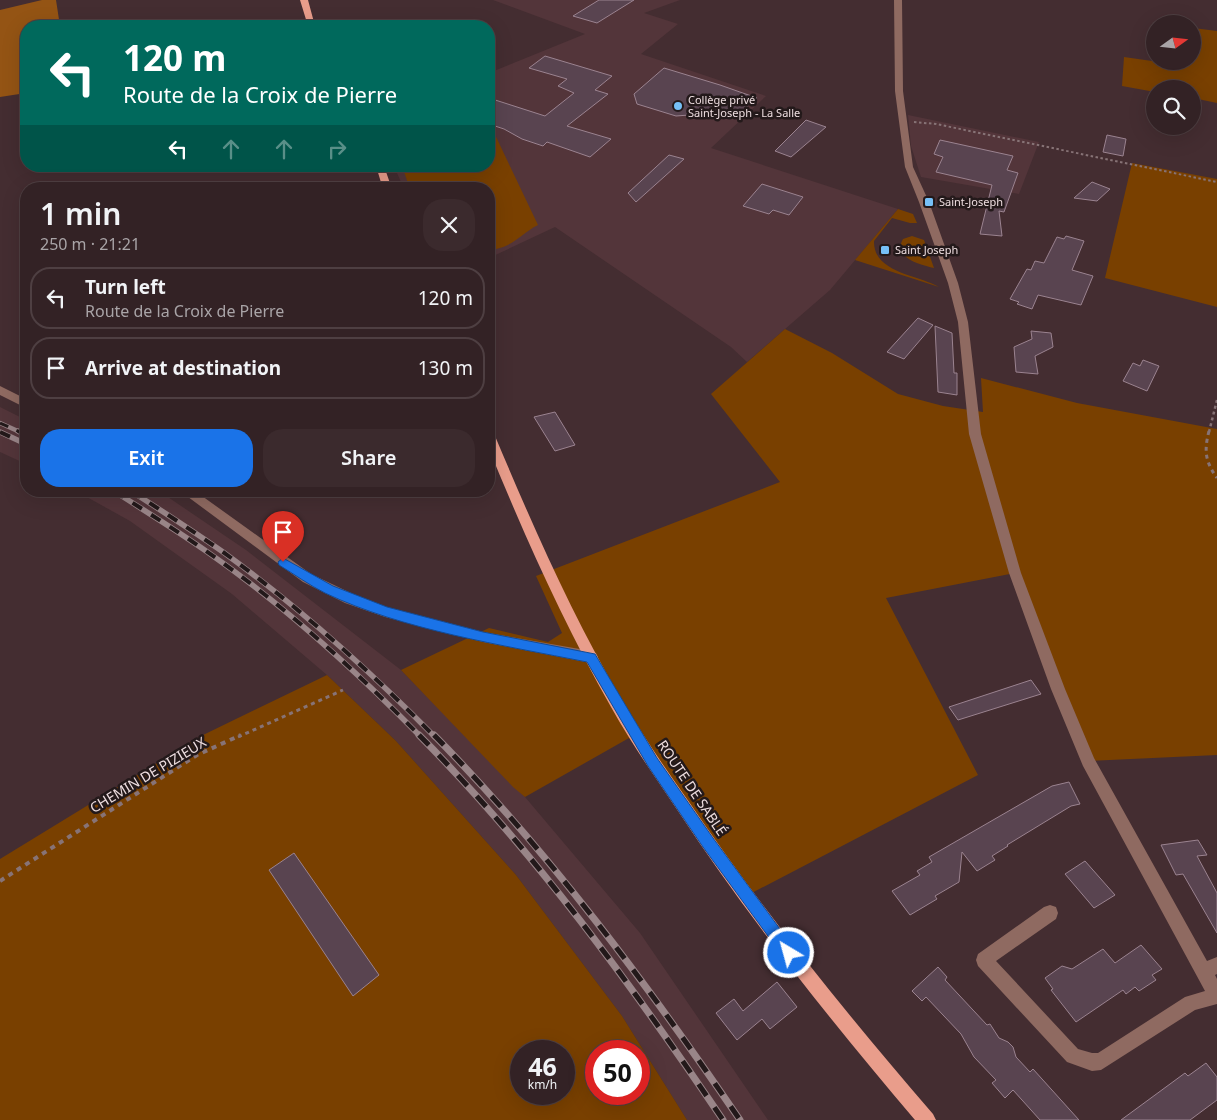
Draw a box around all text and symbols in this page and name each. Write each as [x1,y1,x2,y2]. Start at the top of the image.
north arrow [1146,15,1201,70]
map controls [1146,15,1201,135]
text: 120 m [123,34,226,81]
icon: left [40,40,105,105]
text: Route de la Croix de Pierre [123,79,397,109]
button: search [1146,80,1201,135]
place label: Collège privé Saint-Joseph - La Salle [688,92,800,120]
marker: Collège privé Saint-Joseph - La Salle [672,100,684,112]
icon: left [164,135,192,163]
icon: ahead [217,135,245,163]
icon: ahead [270,135,298,163]
icon: right [323,135,351,163]
text: 1 min [40,193,121,234]
place label: Saint-Joseph [939,194,1003,209]
marker: Saint-Joseph [923,196,935,208]
button: close [423,199,475,251]
text: 250 m · 21:21 [40,233,140,255]
place label: Saint Joseph [895,242,958,257]
marker: Saint Joseph [879,244,891,256]
text: Turn left [85,274,166,300]
icon: left [42,284,70,312]
text: 120 m [418,285,473,311]
text: Route de la Croix de Pierre [85,300,284,322]
icon: arrive [42,354,70,382]
text: Arrive at destination [85,355,281,381]
text: 130 m [418,355,473,381]
button: Exit [40,429,253,487]
button: Share [263,429,475,487]
pin [262,511,304,562]
icon: arrive [269,518,297,546]
street label: CHEMIN DE PIZIEUX [86,732,210,817]
street label: ROUTE DE SABLÉ [653,736,731,839]
position arrow [762,926,814,978]
speed limit sign: 50 [585,1040,650,1105]
text: 46 [528,1049,557,1083]
text: km/h [528,1076,557,1093]

